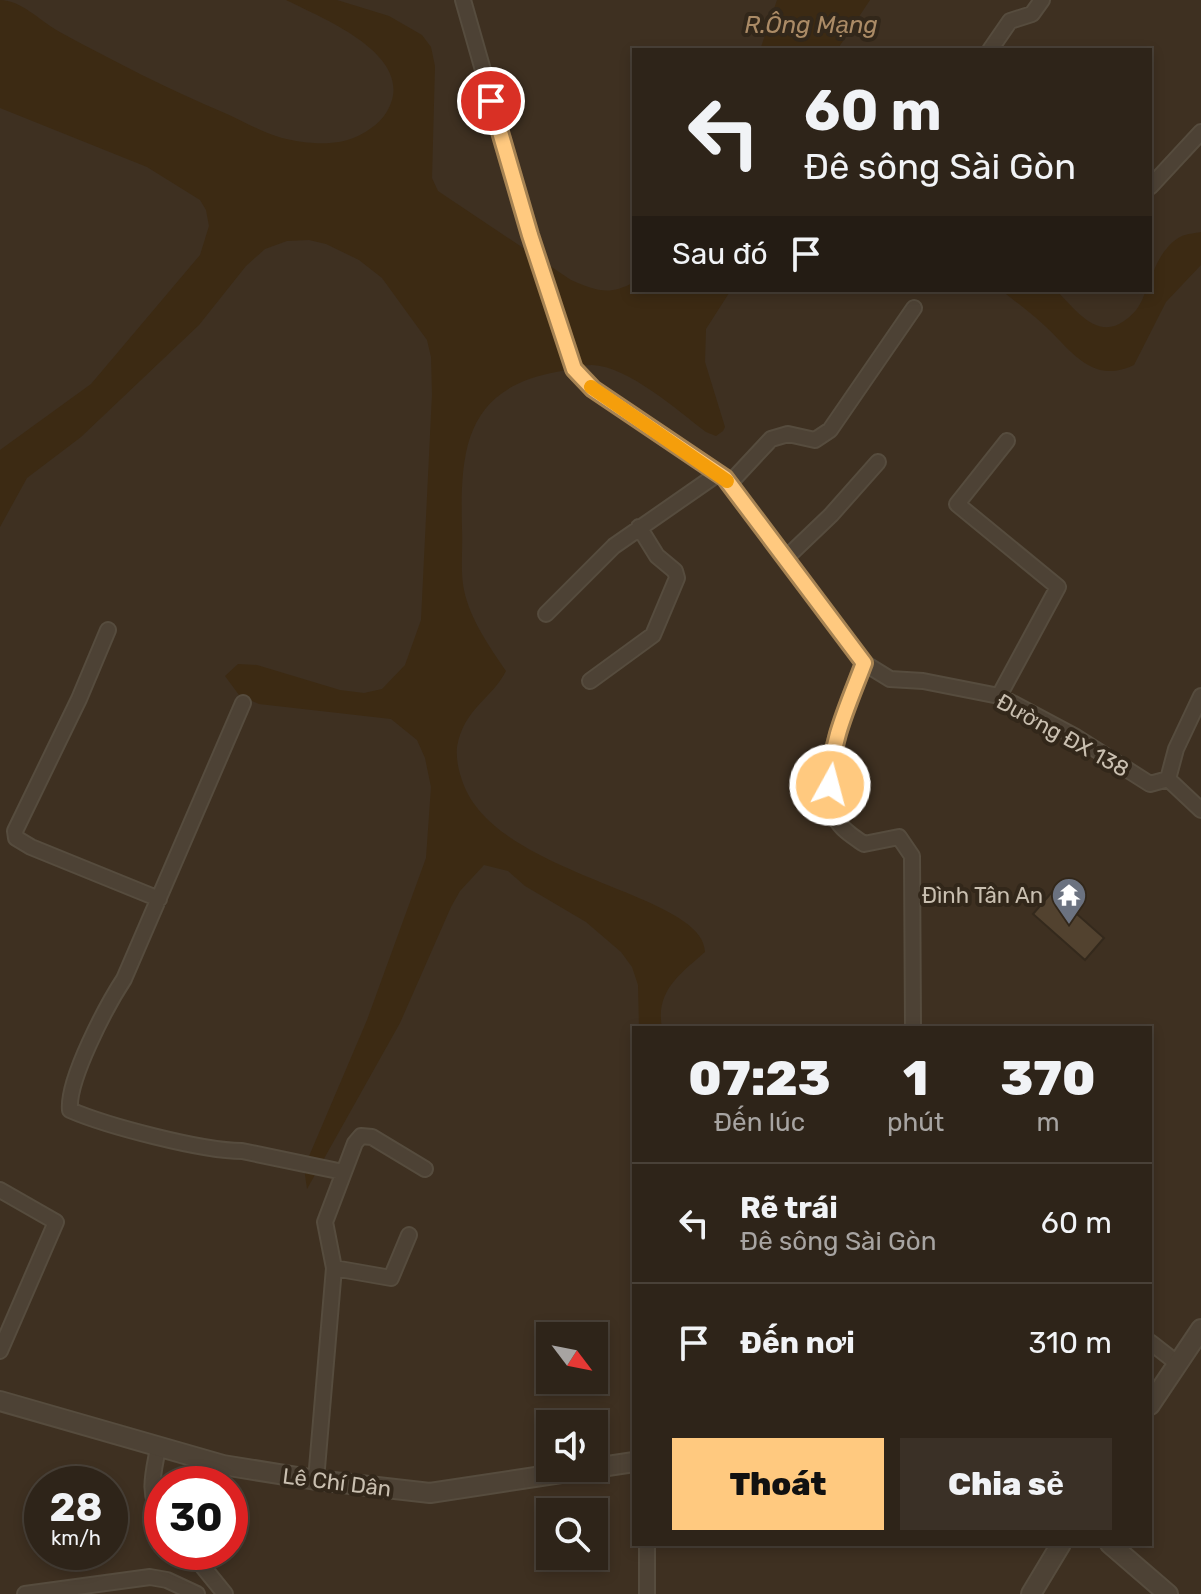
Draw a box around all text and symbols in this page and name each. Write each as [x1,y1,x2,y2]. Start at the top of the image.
water label: R.Ông Mạng [744,11,878,39]
pin [457,67,525,135]
text: 60 m [804,78,942,144]
icon: arrive [469,79,513,123]
icon: left [672,80,776,184]
text: Đê sông Sài Gòn [804,145,1076,188]
icon: arrive [784,232,828,276]
text: Sau đó [672,236,768,272]
street label: Đường ĐX 138 [992,688,1134,783]
position arrow [788,743,872,827]
temple icon: Đình Tân An [1050,876,1088,926]
place label: Đình Tân An [922,882,1043,909]
text: 07:23 [688,1050,831,1107]
text: 1 [903,1050,928,1107]
text: 370 [1001,1050,1096,1107]
text: Đến lúc [714,1107,805,1138]
text: phút [887,1107,944,1138]
text: m [1037,1107,1060,1138]
text: Rẽ trái [740,1190,838,1226]
icon: left [672,1201,716,1245]
text: 60 m [1041,1205,1112,1241]
text: Đê sông Sài Gòn [740,1226,936,1257]
icon: arrive [672,1321,716,1365]
north arrow [536,1322,608,1394]
map controls [536,1322,608,1570]
text: Đến nơi [740,1325,855,1361]
text: 310 m [1029,1325,1112,1361]
button: sound [536,1410,608,1482]
button: Thoát [672,1438,884,1530]
button: Chia sẻ [900,1438,1112,1530]
street label: Lê Chí Dân [281,1462,393,1503]
speed limit sign: 30 [144,1466,248,1570]
text: 28 [49,1484,103,1531]
button: search [536,1498,608,1570]
text: km/h [51,1526,101,1550]

